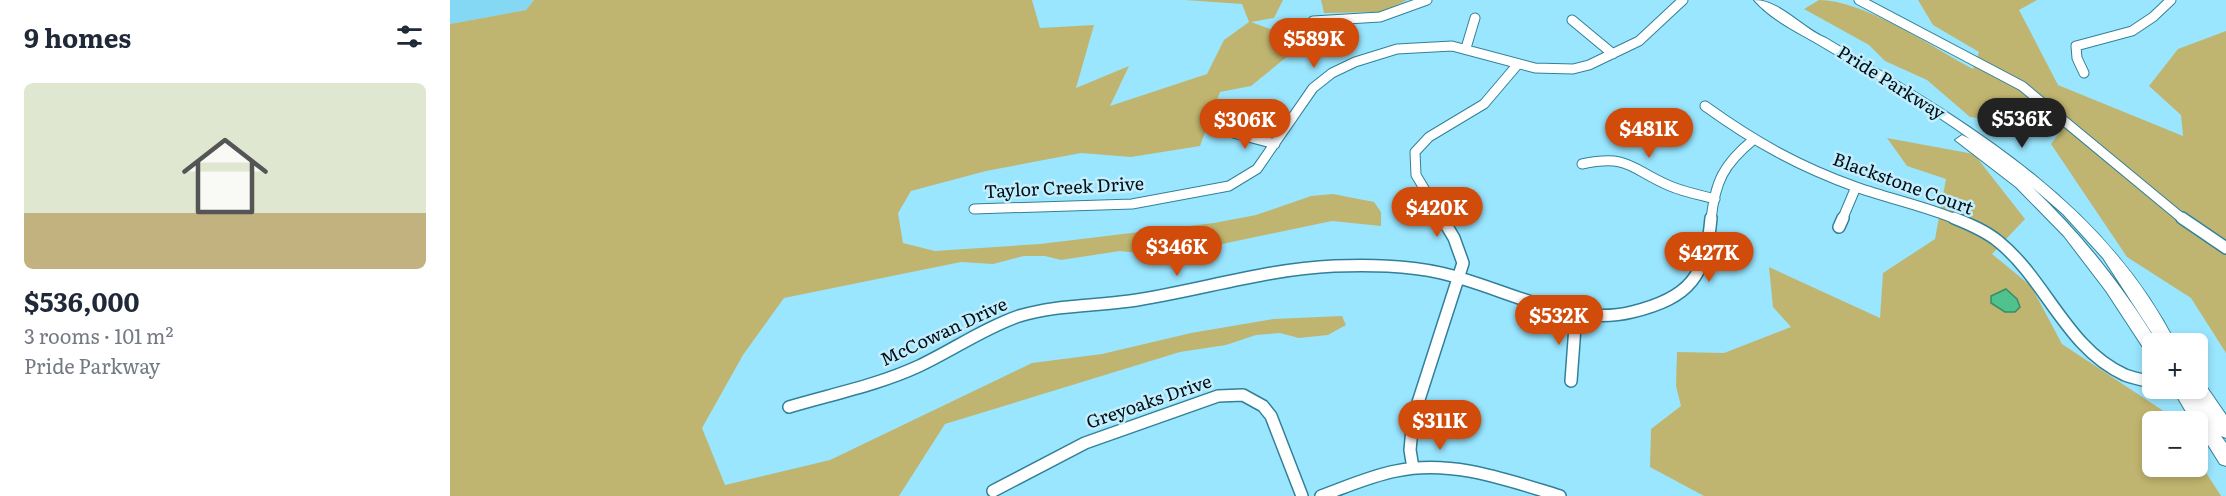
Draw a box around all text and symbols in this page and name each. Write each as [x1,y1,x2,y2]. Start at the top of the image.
text: 9 homes [24,17,131,56]
pin: $589K [1272,18,1356,69]
icon: filters [393,20,426,53]
text: $589K [1283,22,1345,52]
street label: Pride Parkway [1833,38,1952,126]
pin: $536K [1980,98,2064,149]
pin: $306K [1203,99,1287,150]
text: $536K [1991,102,2053,132]
text: $306K [1214,103,1276,133]
pin: $481K [1607,108,1691,159]
text: $481K [1619,112,1679,142]
icon: home [171,122,279,230]
street label: Blackstone Court [1829,145,1978,221]
street label: Taylor Creek Drive [983,169,1145,204]
pin: $420K [1395,187,1479,238]
text: $420K [1406,191,1468,221]
pin: $346K [1135,226,1219,277]
text: $346K [1146,230,1208,260]
pin: $427K [1667,232,1751,283]
text: $427K [1679,236,1740,266]
text: $536,000 [24,281,140,320]
street label: McCowan Drive [875,289,1011,372]
pin: $532K [1517,295,1601,346]
text: $532K [1529,299,1589,329]
text: 3 rooms · 101 m² [24,320,173,350]
map controls [2142,333,2208,477]
button: + [2142,333,2208,399]
text: Pride Parkway [24,350,160,380]
street label: Greyoaks Drive [1082,366,1215,435]
pin: $311K [1398,400,1482,451]
text: $311K [1412,404,1468,434]
button: − [2142,411,2208,477]

